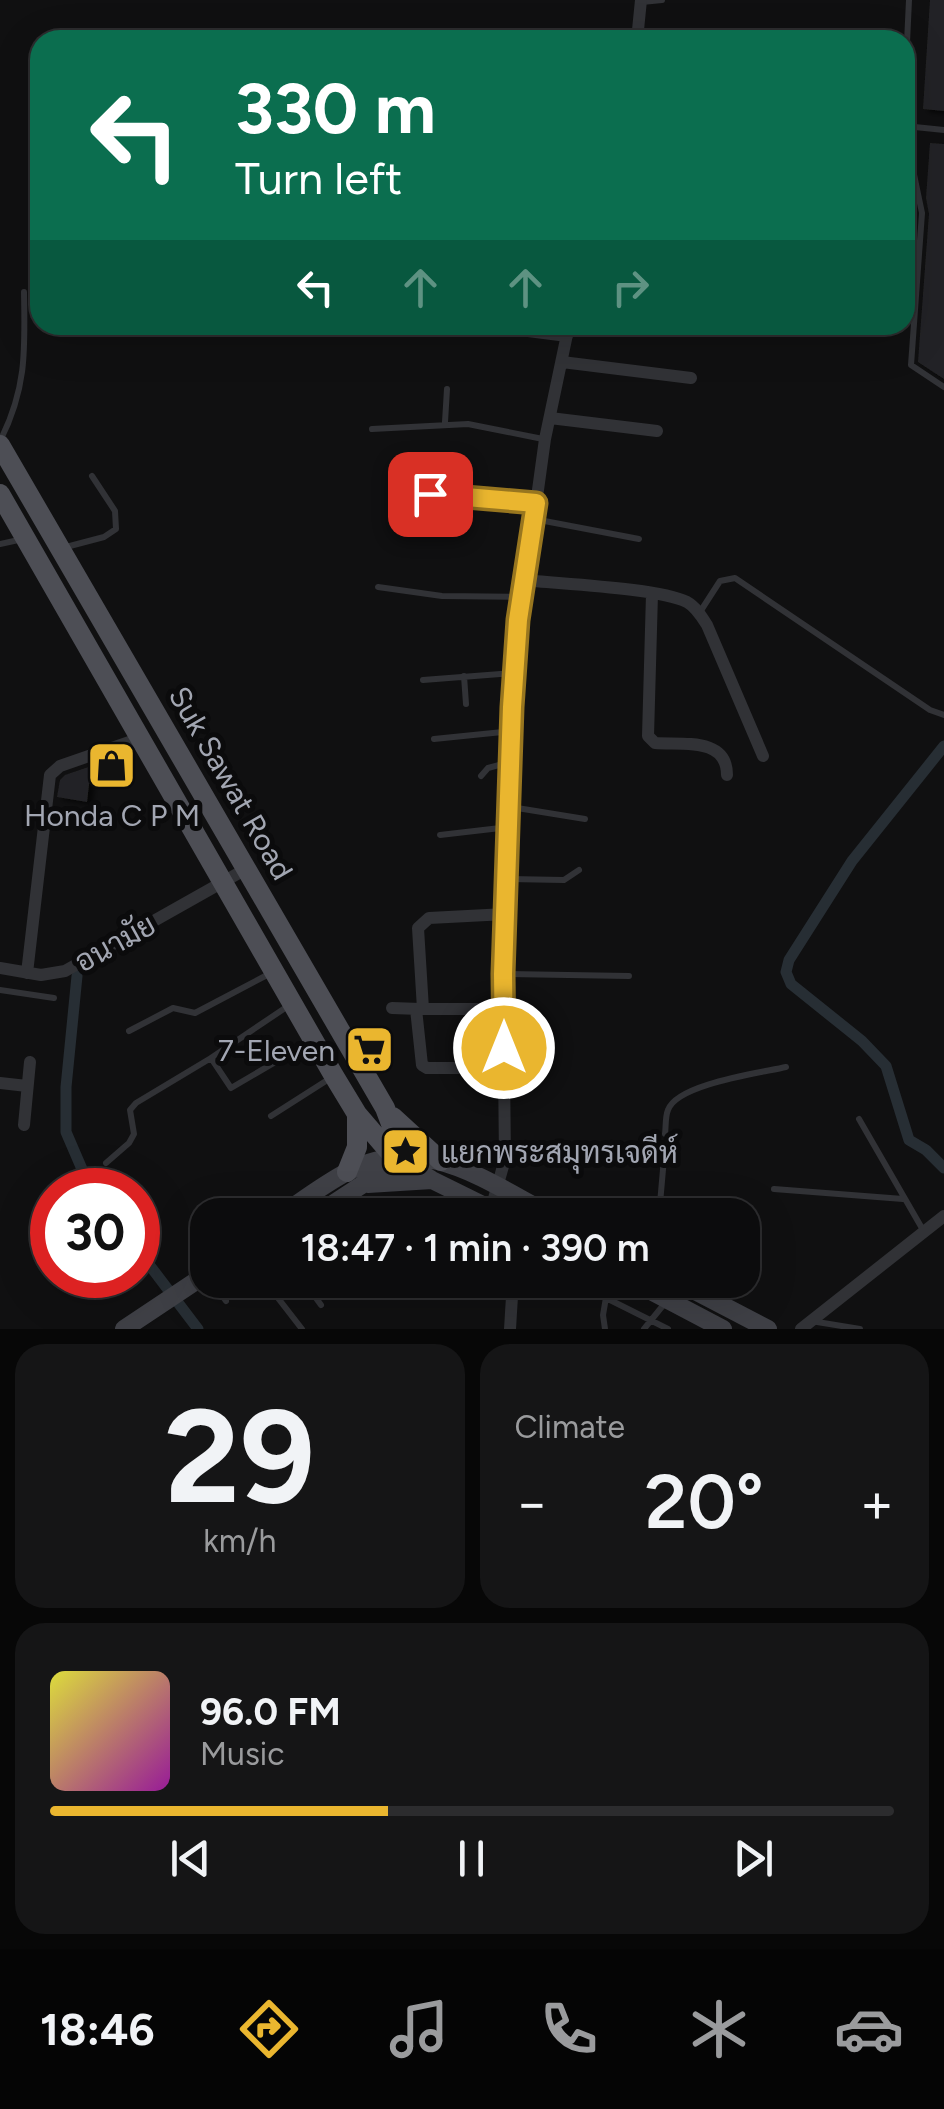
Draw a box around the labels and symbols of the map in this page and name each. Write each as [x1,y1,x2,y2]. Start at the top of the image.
pin [388,452,473,537]
street label: Suk Sawat Road [161,680,301,886]
shop icon: Honda C P M [86,740,138,792]
place label: Honda C P M [24,797,200,834]
street label: อนามัย [68,906,162,980]
position arrow [452,996,556,1100]
supermarket icon: 7-Eleven [344,1024,396,1076]
place label: 7-Eleven [218,1032,335,1069]
place icon: แยกพระสมุทรเจดีห์ [380,1126,432,1178]
place label: แยกพระสมุทรเจดีห์ [441,1133,678,1174]
speed limit sign: 30 [30,1168,160,1298]

